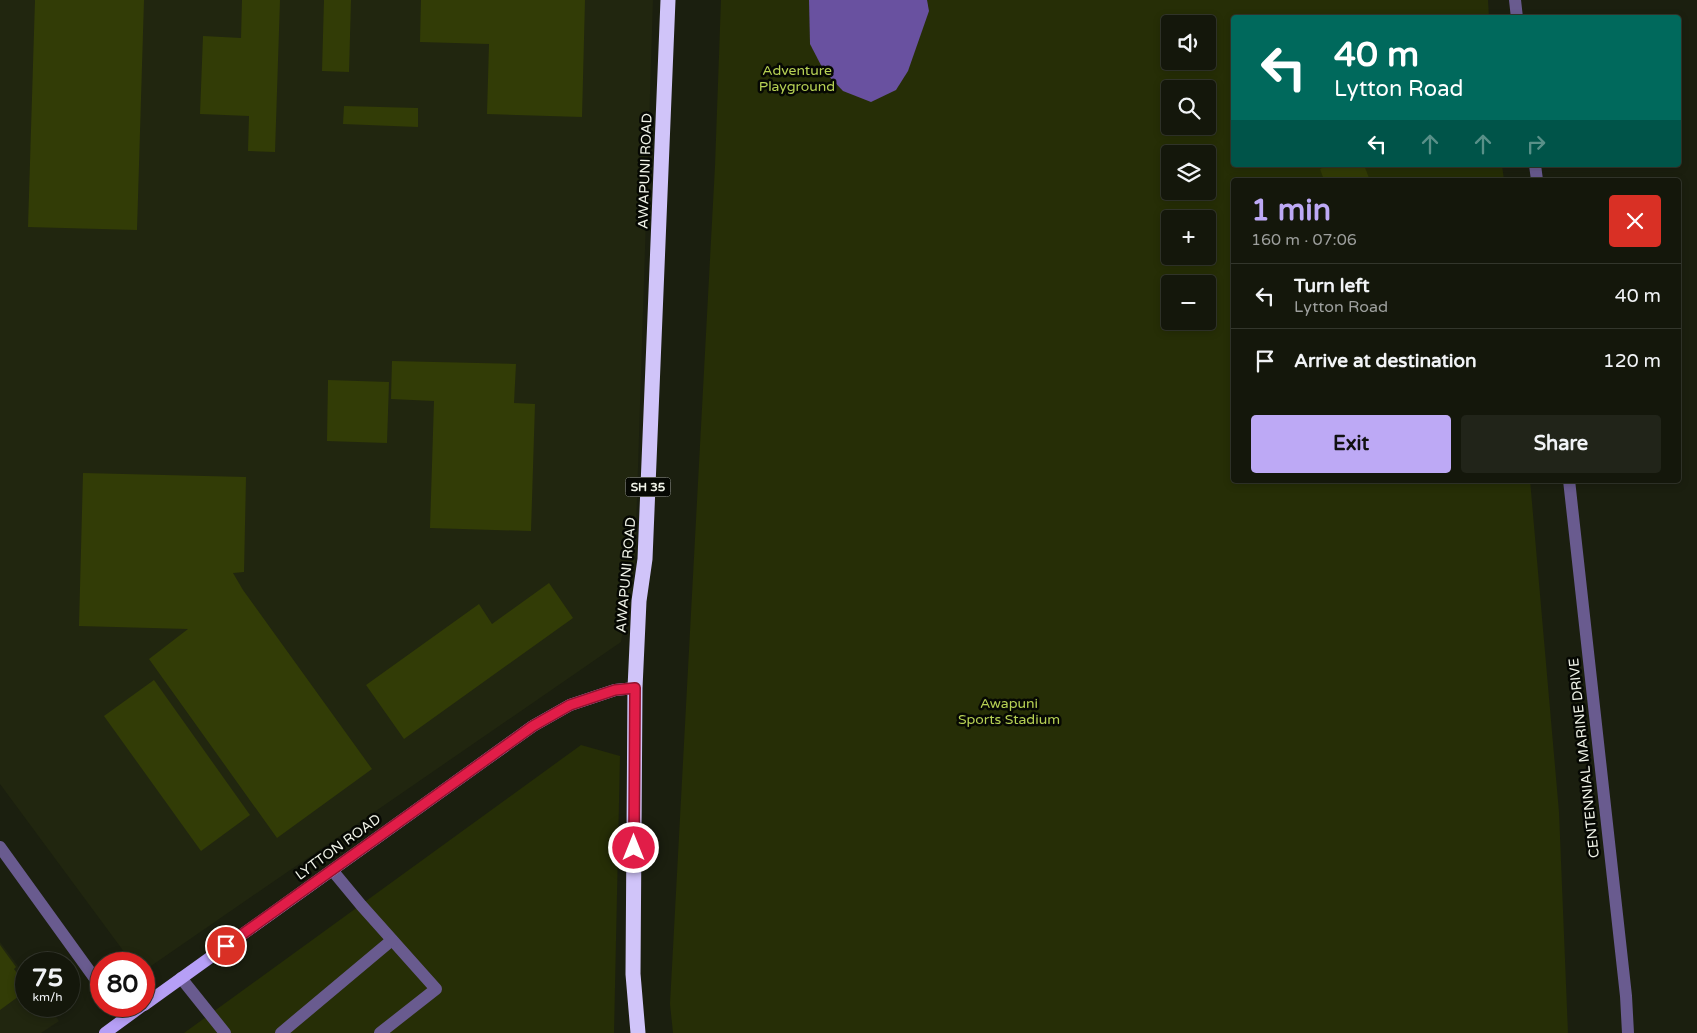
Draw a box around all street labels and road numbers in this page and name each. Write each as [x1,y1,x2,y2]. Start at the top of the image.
street label: AWAPUNI ROAD [634,113,656,229]
road number: SH 35 [626,478,670,497]
street label: AWAPUNI ROAD [612,516,640,634]
street label: CENTENNIAL MARINE DRIVE [1565,657,1603,859]
street label: LYTTON ROAD [292,810,384,884]

